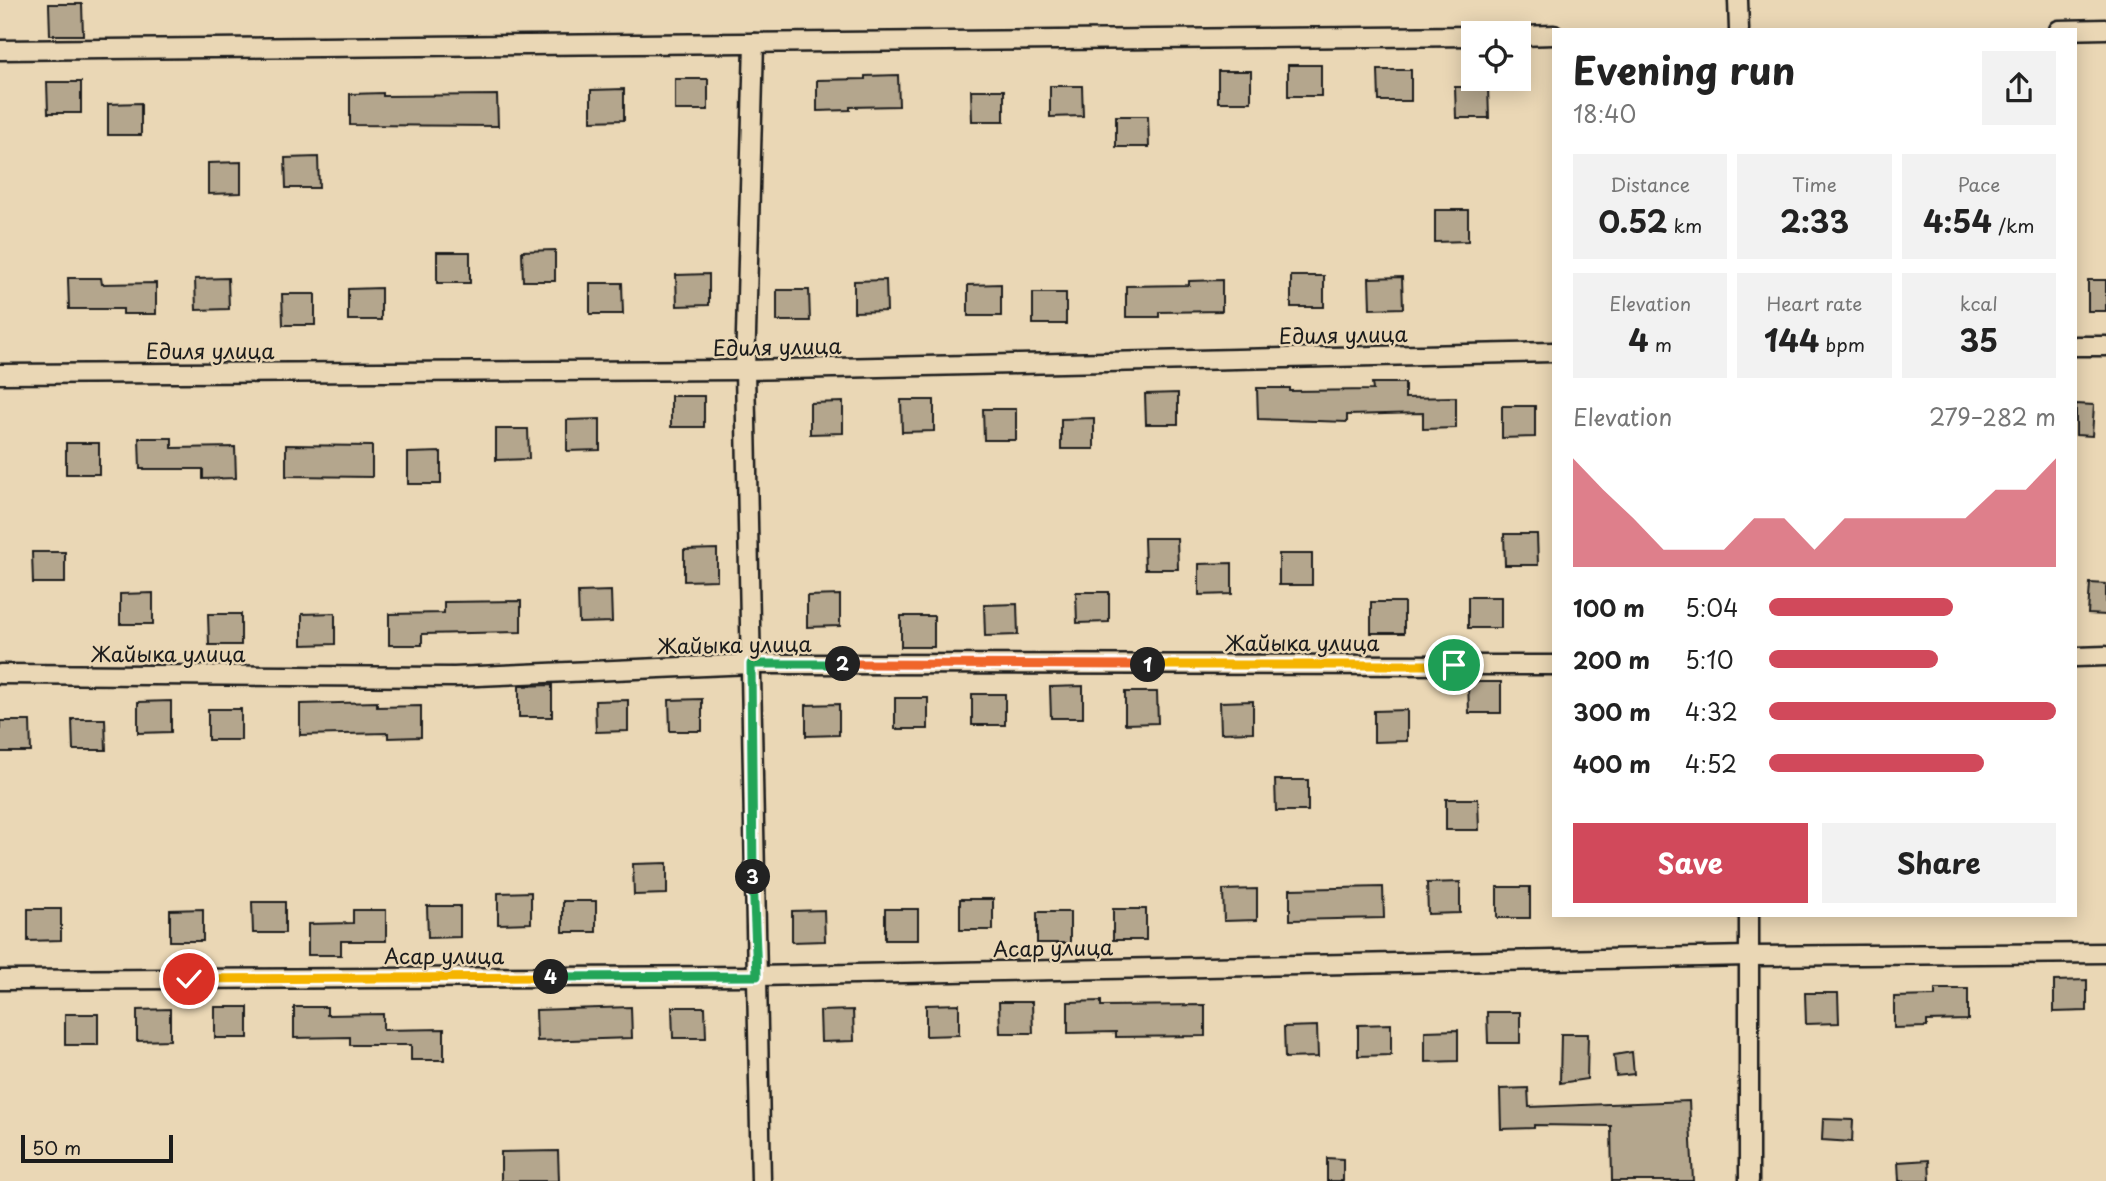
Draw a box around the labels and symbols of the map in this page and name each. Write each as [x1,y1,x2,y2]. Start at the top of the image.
street label: Едиля улица [1278,317,1409,351]
street label: Едиля улица [712,329,843,363]
street label: Едиля улица [145,334,275,366]
street label: Жайыка улица [1224,626,1380,658]
street label: Жайыка улица [656,627,813,661]
pin [1424,635,1484,695]
street label: Жайыка улица [90,637,246,669]
pin: 2 [826,646,860,682]
pin: 1 [1130,648,1166,682]
pin: 3 [736,860,770,894]
street label: Асар улица [993,930,1114,964]
street label: Асар улица [384,939,505,971]
pin [159,949,219,1009]
pin: 4 [534,960,568,995]
scale bar [21,1132,173,1164]

